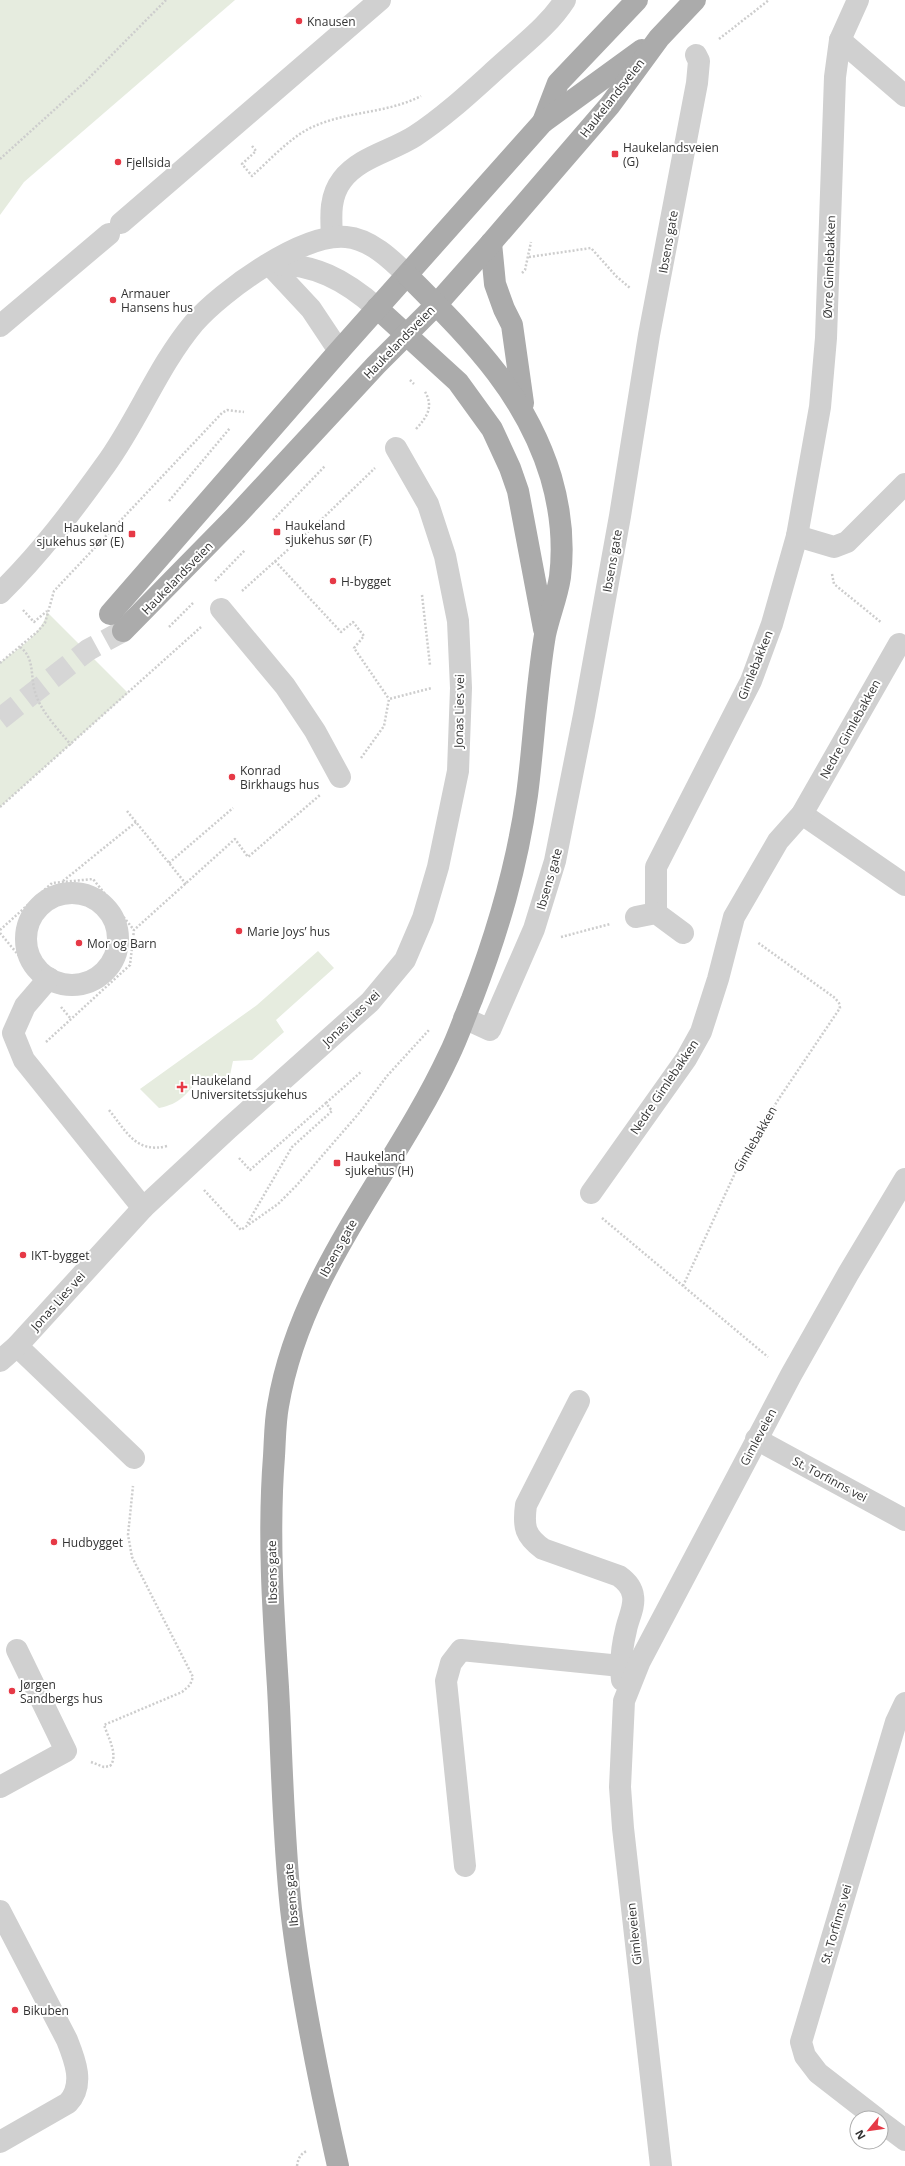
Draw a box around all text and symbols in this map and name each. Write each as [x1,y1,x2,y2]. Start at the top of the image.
place label: Knausen [307,13,356,30]
marker: Knausen [294,16,304,26]
street label: Haukelandsveien [576,55,648,141]
place label: Haukelandsveien (G) [623,139,719,170]
marker: Haukelandsveien (G) [610,149,620,159]
place label: Fjellsida [126,154,171,171]
marker: Fjellsida [113,157,123,167]
street label: Ibsens gate [654,209,682,275]
street label: Øvre Gimlebakken [819,215,839,319]
place label: Armauer Hansens hus [121,285,193,316]
marker: Armauer Hansens hus [108,295,118,305]
street label: Haukelandsveien [360,302,438,382]
place label: Haukeland sjukehus sør (F) [285,517,372,548]
place label: Haukeland sjukehus sør (E) [37,519,124,550]
marker: Haukeland sjukehus sør (F) [272,527,282,537]
street label: Ibsens gate [598,528,626,594]
marker: Haukeland sjukehus sør (E) [127,529,137,539]
street label: Haukelandsveien [138,538,216,618]
place label: H-bygget [341,573,391,590]
marker: H-bygget [328,576,338,586]
street label: Gimlebakken [733,628,777,702]
street label: Jonas Lies vei [450,674,468,749]
street label: Nedre Gimlebakken [816,676,884,782]
place label: Konrad Birkhaugs hus [240,762,319,793]
marker: Konrad Birkhaugs hus [227,772,237,782]
street label: Ibsens gate [532,846,566,912]
place label: Marie Joys’ hus [247,923,330,940]
marker: Marie Joys’ hus [234,926,244,936]
place label: Mor og Barn [87,935,157,952]
marker: Mor og Barn [74,938,84,948]
street label: Jonas Lies vei [318,986,383,1050]
street label: Nedre Gimlebakken [626,1036,702,1138]
place label: Haukeland Universitetssjukehus [191,1072,307,1103]
marker: Haukeland Universitetssjukehus [176,1081,188,1093]
street label: Gimlebakken [729,1103,781,1175]
place label: Haukeland sjukehus (H) [345,1148,414,1179]
marker: Haukeland sjukehus (H) [332,1158,342,1168]
street label: Ibsens gate [315,1216,361,1280]
place label: IKT-bygget [31,1247,90,1264]
marker: IKT-bygget [18,1250,28,1260]
street label: Jonas Lies vei [26,1268,89,1335]
street label: Gimleveien [736,1405,780,1469]
street label: St. Torfinns vei [790,1452,870,1506]
place label: Hudbygget [62,1534,123,1551]
marker: Hudbygget [49,1537,59,1547]
street label: Ibsens gate [263,1540,281,1604]
place label: Jørgen Sandbergs hus [19,1676,103,1707]
marker: Jørgen Sandbergs hus [7,1686,17,1696]
street label: Ibsens gate [280,1862,302,1927]
street label: St. Torfinns vei [816,1882,856,1966]
street label: Gimleveien [622,1902,646,1966]
place label: Bikuben [23,2002,69,2019]
marker: Bikuben [10,2005,20,2015]
north arrow [849,2110,889,2150]
text: N [851,2128,869,2143]

